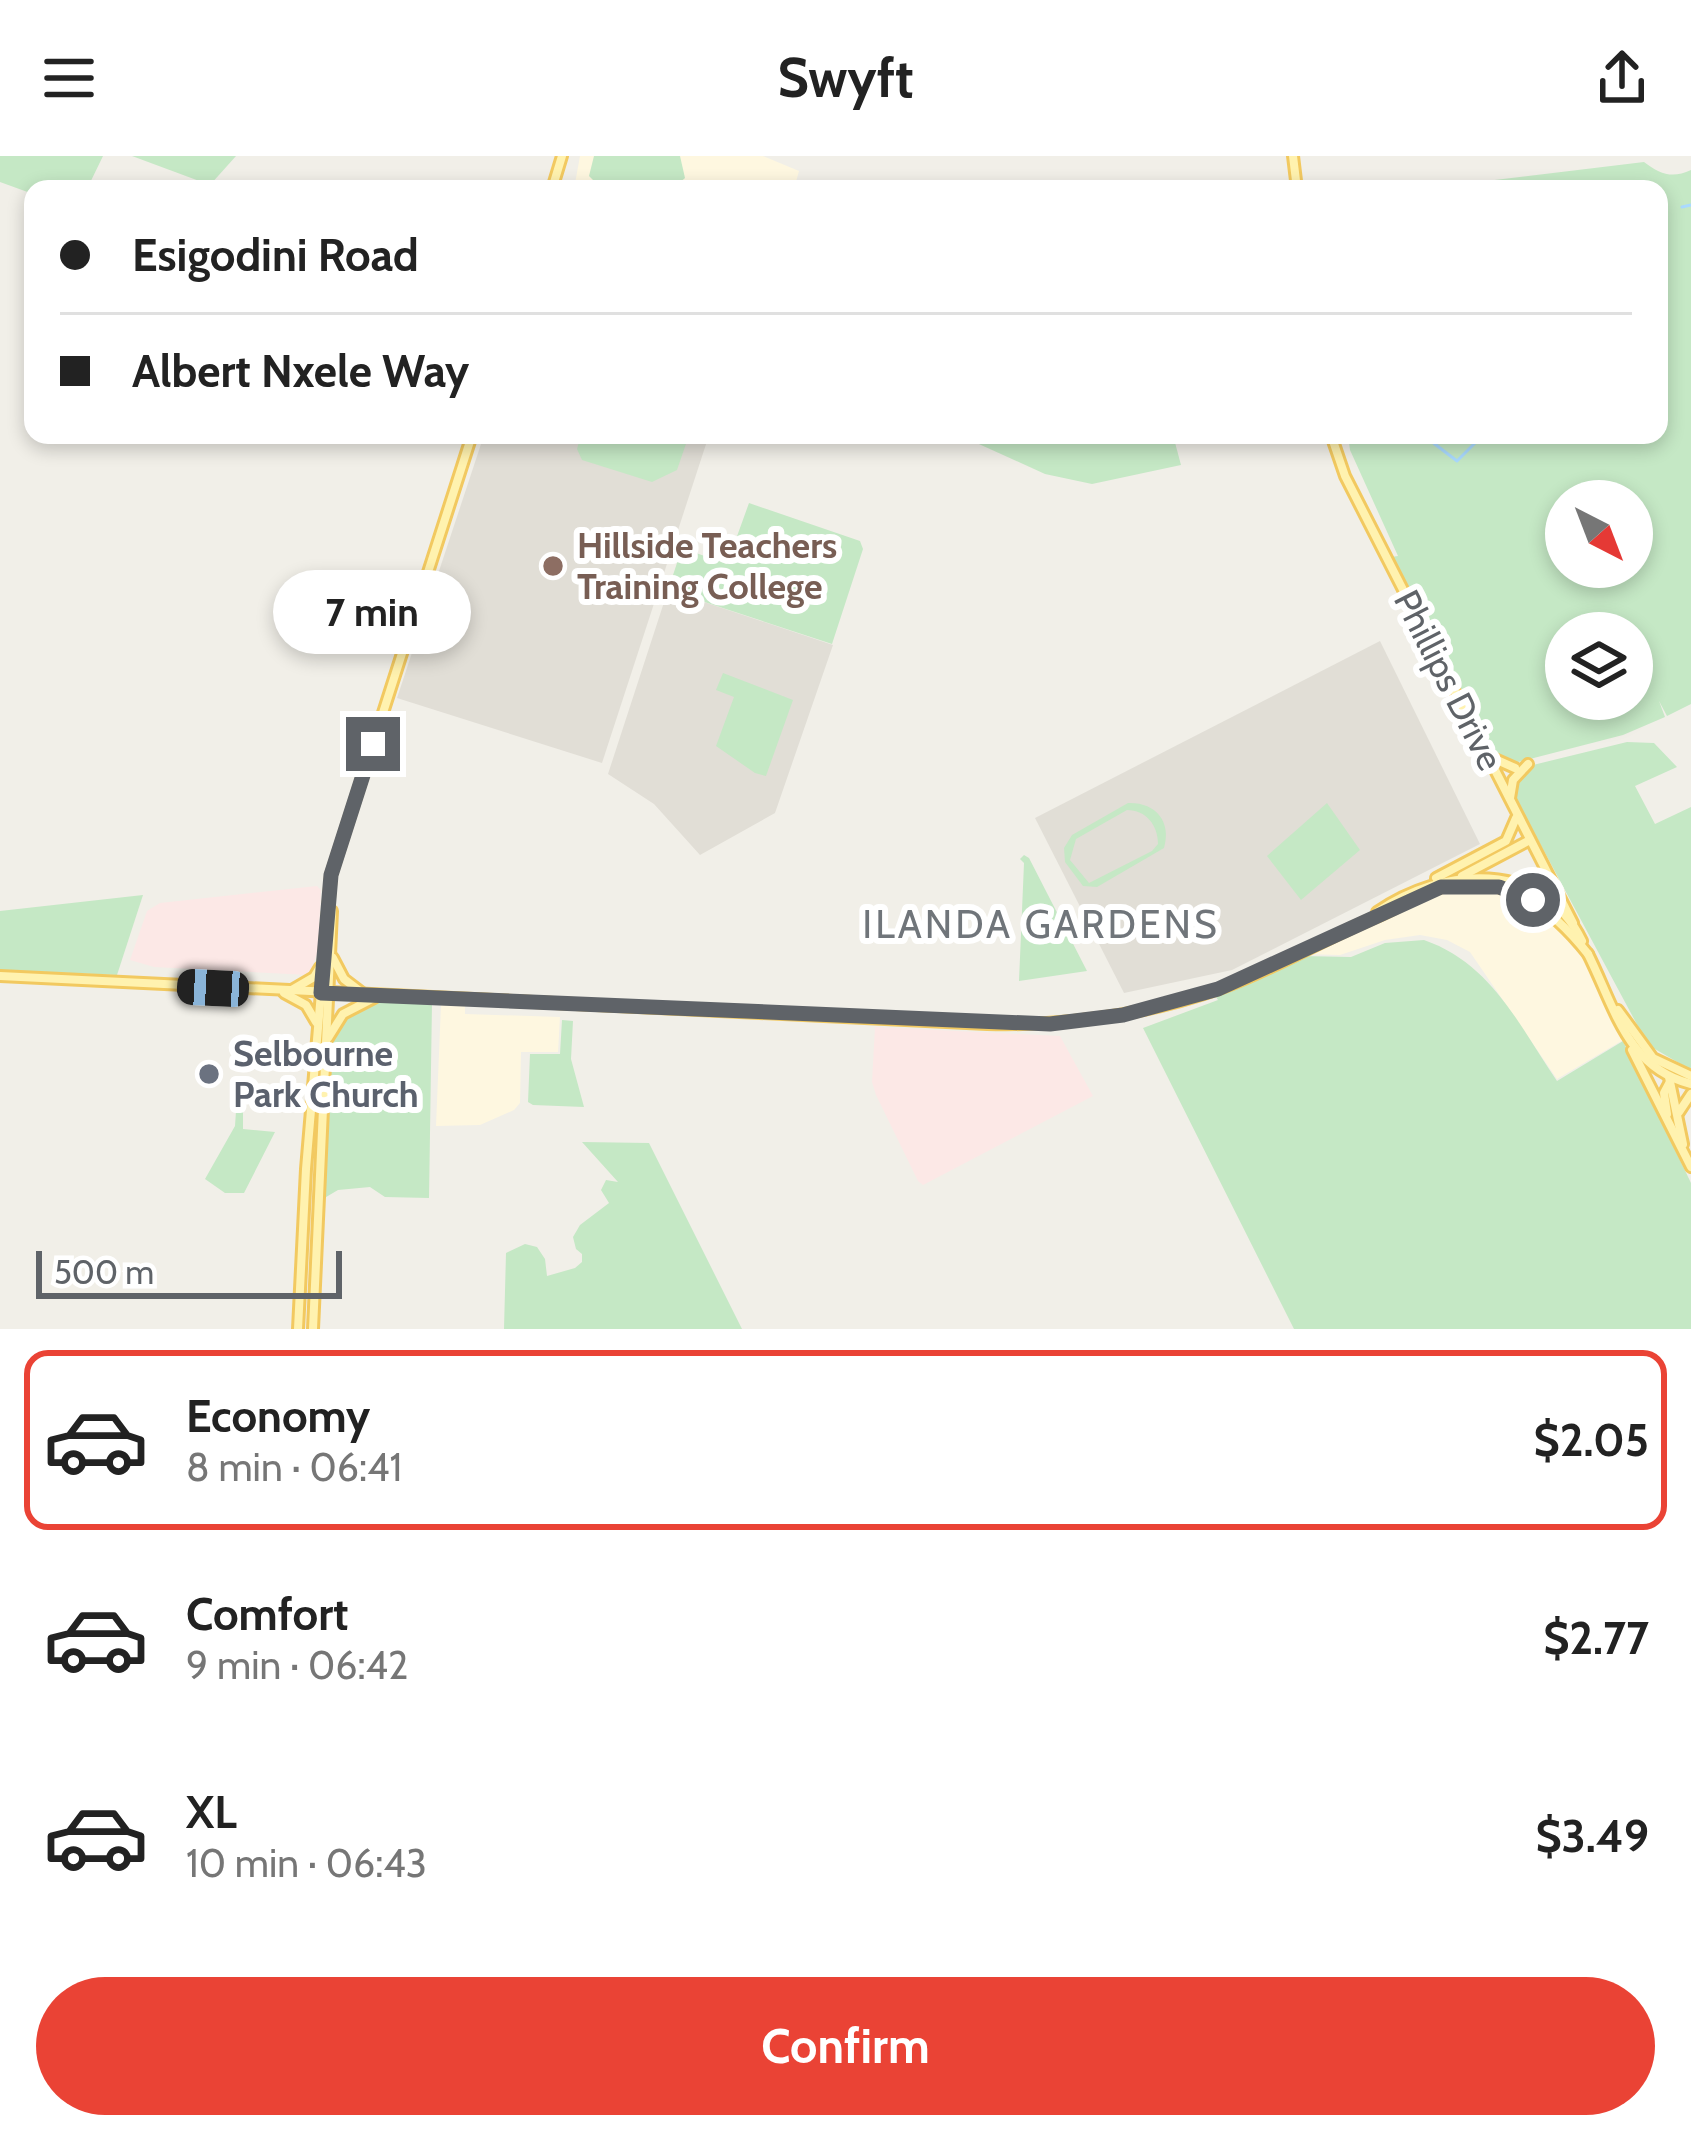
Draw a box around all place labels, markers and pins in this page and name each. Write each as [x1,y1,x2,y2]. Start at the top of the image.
place label: Hillside Teachers Training College [577,523,837,608]
marker: Hillside Teachers Training College [540,553,566,579]
place label: Selbourne Park Church [233,1031,419,1116]
marker: Selbourne Park Church [196,1061,222,1087]

